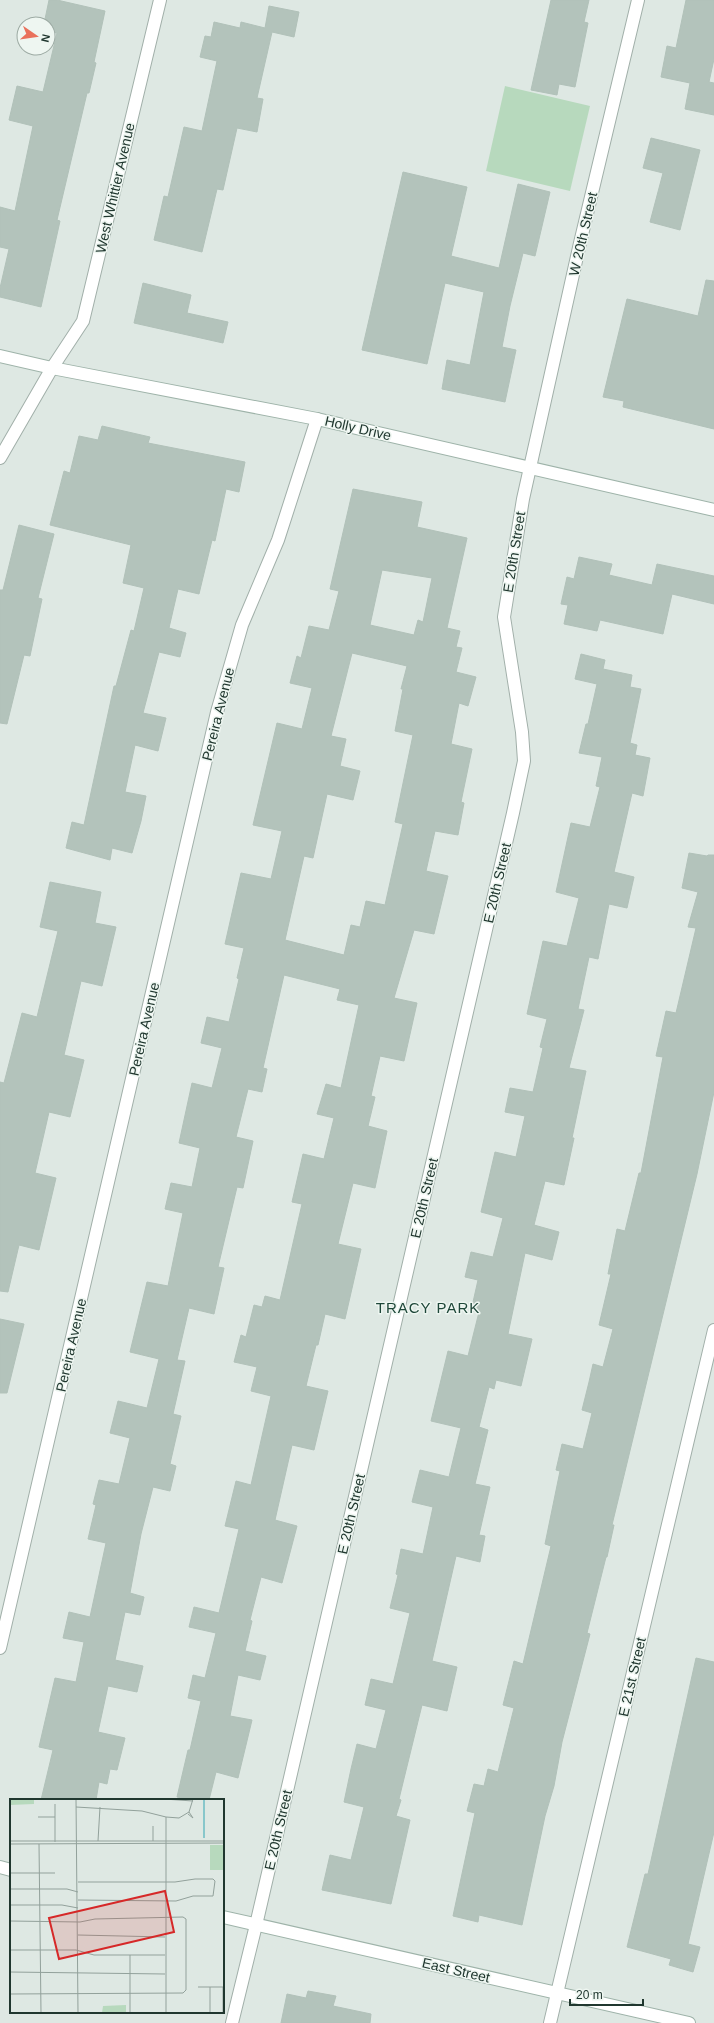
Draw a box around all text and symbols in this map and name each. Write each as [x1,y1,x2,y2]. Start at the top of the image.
north arrow [16,16,56,56]
text: N [39,33,52,44]
street label: West Whittier Avenue [92,121,138,255]
street label: W 20th Street [566,190,600,277]
street label: Holly Drive [323,413,393,443]
street label: E 20th Street [500,510,528,594]
street label: Pereira Avenue [199,666,237,762]
street label: E 20th Street [480,841,514,925]
street label: Pereira Avenue [125,980,163,1077]
street label: E 20th Street [407,1156,441,1240]
street label: Pereira Avenue [52,1296,90,1393]
district label: TRACY PARK [376,1299,480,1316]
street label: E 20th Street [334,1472,368,1556]
street label: E 21st Street [615,1636,649,1718]
street label: E 20th Street [261,1788,295,1872]
inset map [10,1799,224,2013]
street label: East Street [420,1954,492,1986]
scale bar [570,1981,643,2007]
text: 20 m [576,1988,603,2002]

